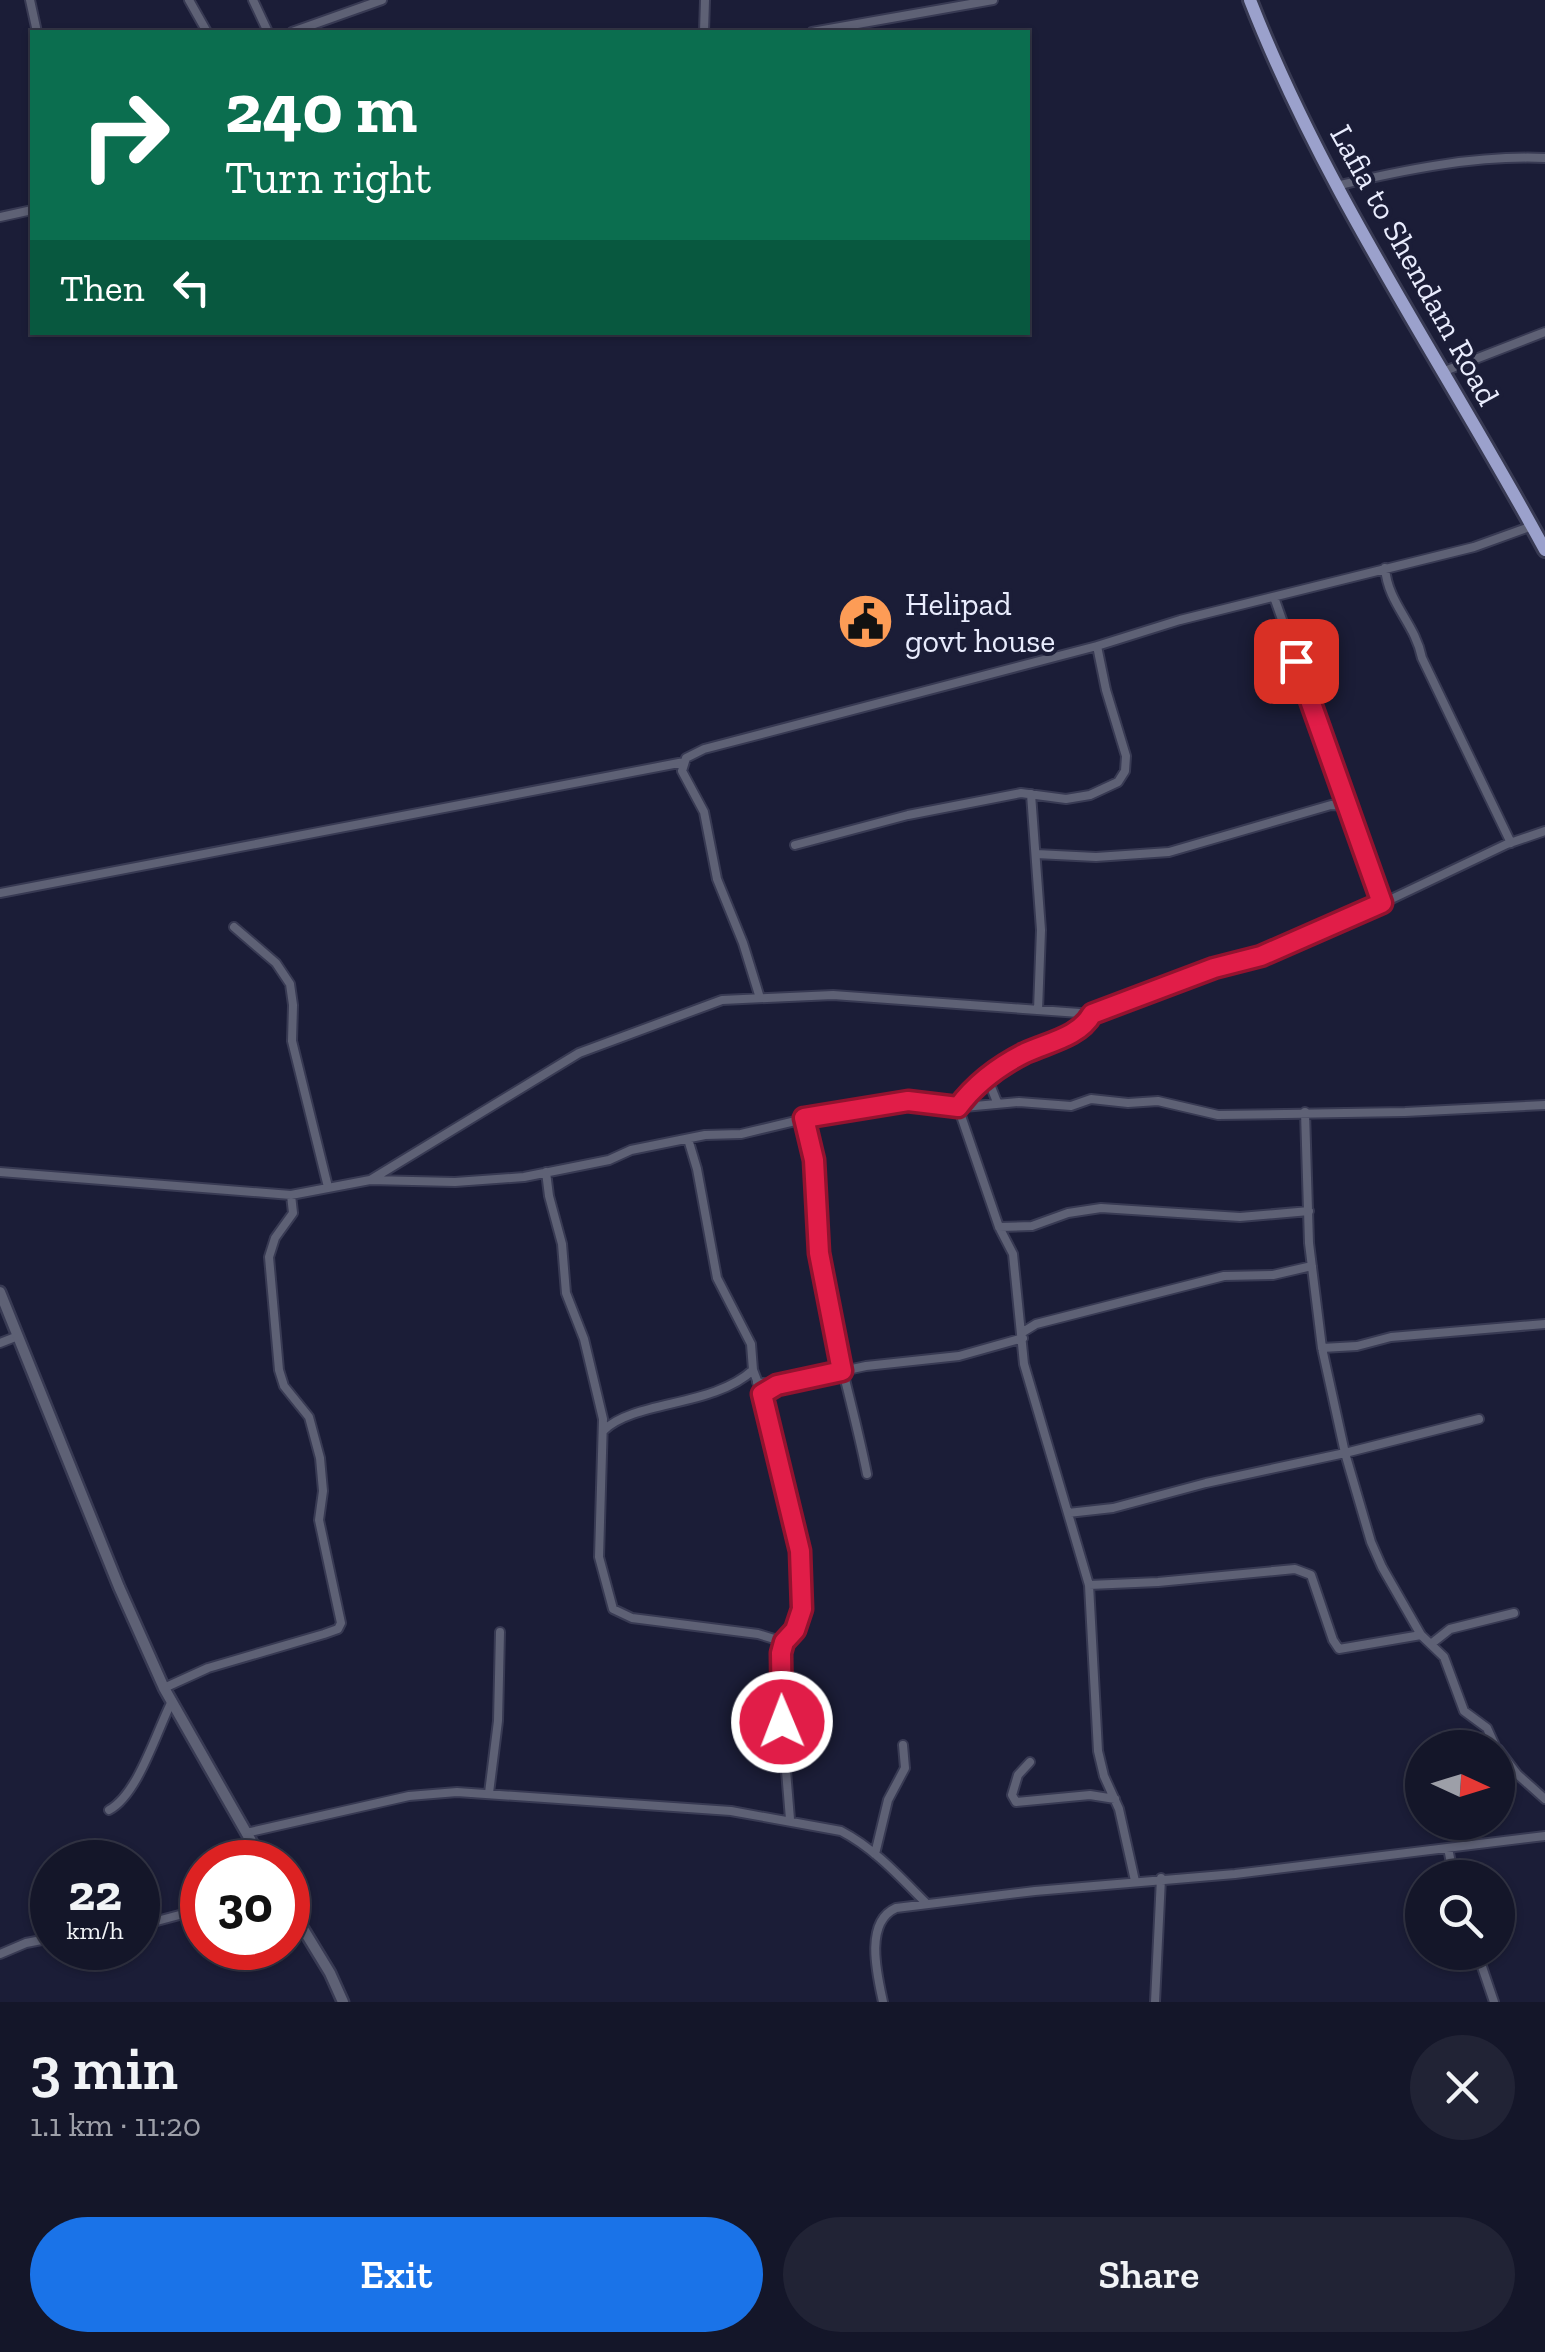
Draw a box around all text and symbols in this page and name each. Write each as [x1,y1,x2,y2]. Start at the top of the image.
text: 240 m [225,66,417,150]
icon: right [60,70,190,200]
street label: Lafia to Shendam Road [1322,118,1508,412]
text: Turn right [225,151,431,205]
icon: left [164,260,219,315]
text: Then [60,265,144,311]
place label: Helipad govt house [905,585,1055,660]
public building icon: Helipad govt house [836,592,896,652]
pin [1254,619,1339,704]
icon: arrive [1269,634,1324,689]
position arrow [730,1670,834,1774]
north arrow [1405,1730,1515,1840]
map controls [1405,1730,1515,1970]
speed limit sign: 30 [180,1840,310,1970]
button: search [1405,1860,1515,1970]
text: 22 [68,1863,122,1923]
text: km/h [66,1915,124,1945]
text: 3 min [30,2032,178,2104]
button: close [1410,2035,1515,2140]
text: 1.1 km · 11:20 [30,2106,201,2144]
button: Exit [30,2217,763,2332]
button: Share [783,2217,1515,2332]

